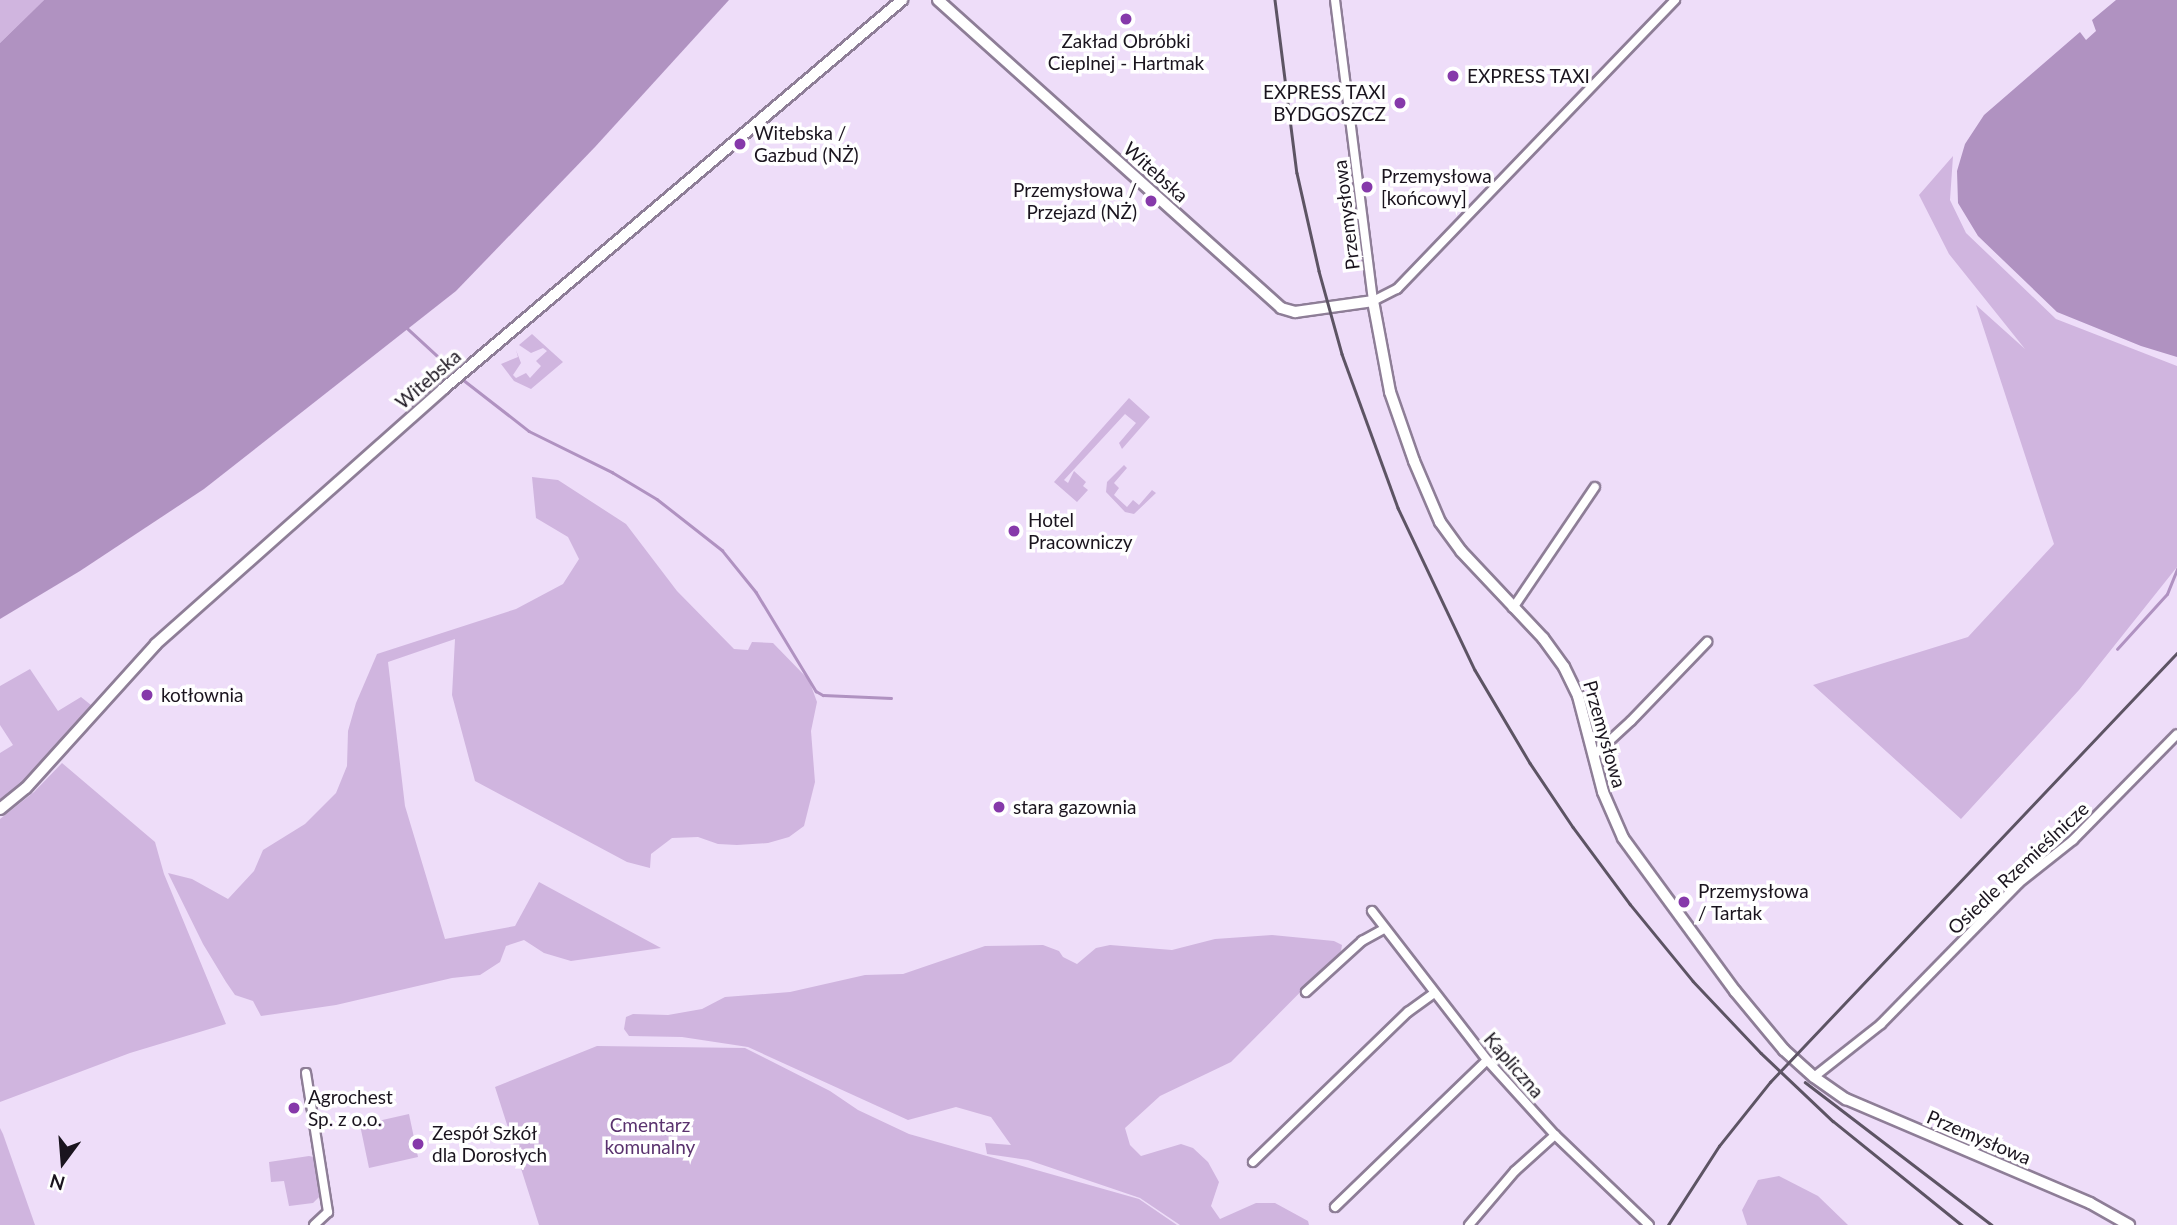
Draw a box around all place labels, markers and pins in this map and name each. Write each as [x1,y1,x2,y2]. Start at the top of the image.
marker: Zakład Obróbki Cieplnej - Hartmak [1118,11,1134,27]
place label: Zakład Obróbki Cieplnej - Hartmak [1048,30,1204,74]
place label: EXPRESS TAXI [1467,65,1590,87]
marker: EXPRESS TAXI [1445,68,1461,84]
place label: EXPRESS TAXI BYDGOSZCZ [1263,81,1386,125]
marker: EXPRESS TAXI BYDGOSZCZ [1392,95,1408,111]
place label: Witebska / Gazbud (NŻ) [754,122,859,166]
marker: Witebska / Gazbud (NŻ) [732,136,748,152]
place label: Przemysłowa [końcowy] [1381,165,1492,209]
place label: Przemysłowa / Przejazd (NŻ) [1013,179,1137,223]
marker: Przemysłowa [końcowy] [1359,179,1375,195]
marker: Przemysłowa / Przejazd (NŻ) [1143,193,1159,209]
place label: Hotel Pracowniczy [1028,509,1133,553]
marker: Hotel Pracowniczy [1006,523,1022,539]
place label: kotłownia [161,684,244,706]
marker: kotłownia [139,687,155,703]
place label: stara gazownia [1013,796,1136,818]
marker: stara gazownia [991,799,1007,815]
place label: Przemysłowa / Tartak [1698,880,1809,924]
marker: Przemysłowa / Tartak [1676,894,1692,910]
place label: Agrochest Sp. z o.o. [308,1086,393,1130]
marker: Agrochest Sp. z o.o. [286,1100,302,1116]
place label: Zespół Szkół dla Dorosłych [432,1122,547,1166]
marker: Zespół Szkół dla Dorosłych [410,1136,426,1152]

